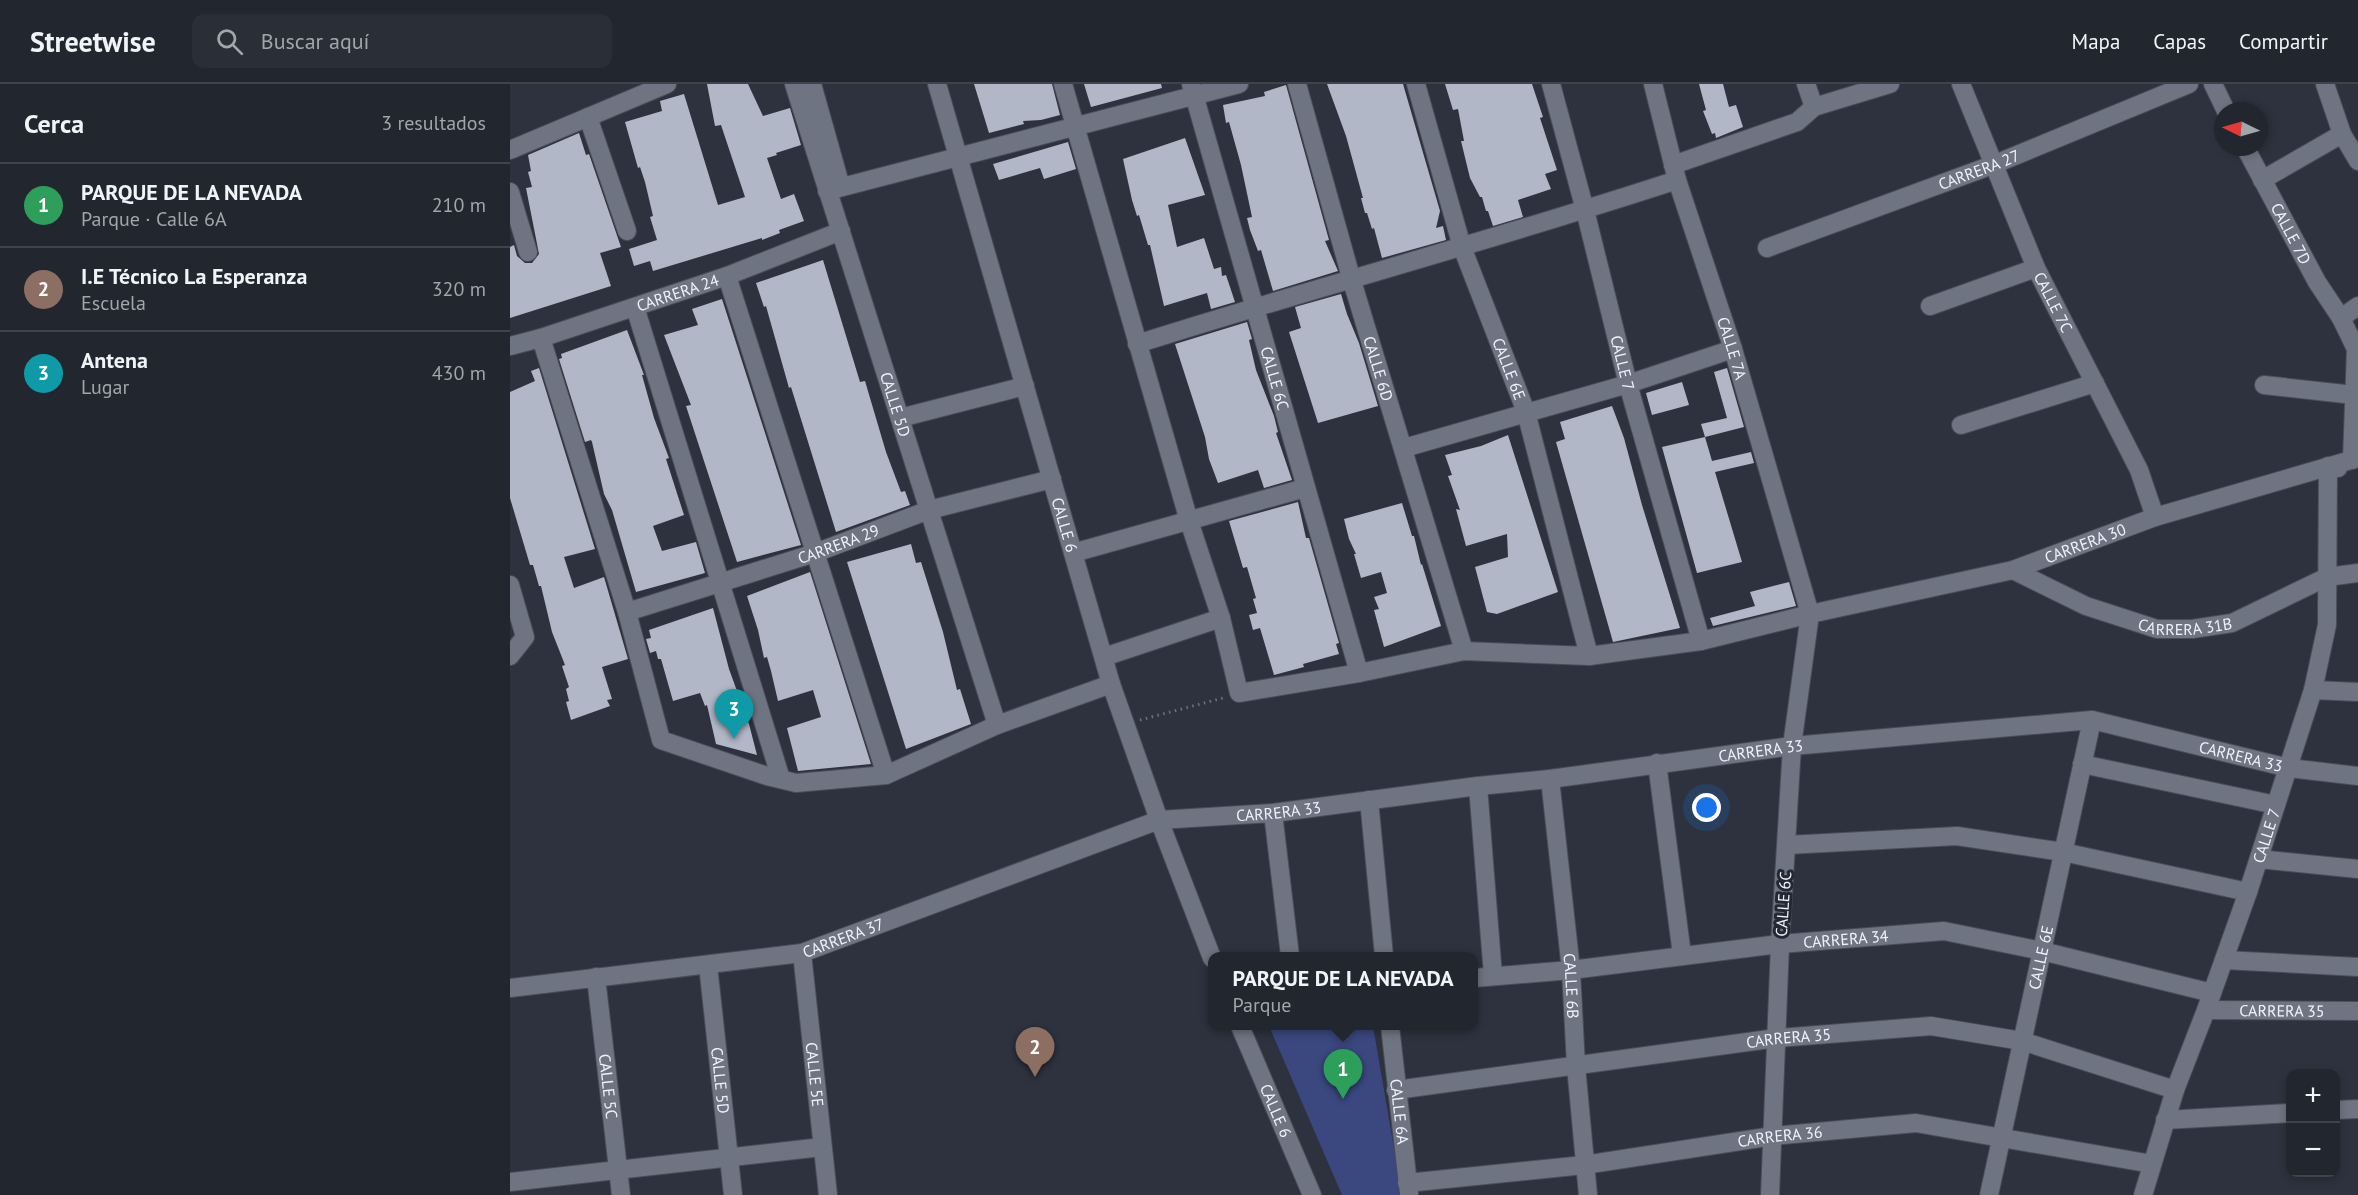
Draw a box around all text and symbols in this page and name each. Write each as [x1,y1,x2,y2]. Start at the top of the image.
search box [192,14,612,68]
text: Streetwise [30,23,156,60]
icon: search [213,25,246,58]
text: Buscar aquí [261,27,369,55]
text: Mapa [2072,28,2120,55]
text: Capas [2153,28,2206,55]
text: Compartir [2239,28,2328,55]
north arrow [2214,102,2268,156]
text: Cerca [24,107,84,140]
text: 3 resultados [381,110,486,136]
street label: CARRERA 27 [1936,145,2023,194]
text: PARQUE DE LA NEVADA [81,178,302,206]
text: 1 [38,192,49,218]
text: 210 m [432,192,486,218]
street label: CALLE 7D [2267,199,2316,268]
text: Parque · Calle 6A [81,206,227,232]
text: I.E Técnico La Esperanza [81,262,307,290]
street label: CARRERA 24 [634,269,721,315]
street label: CALLE 7C [2030,269,2077,336]
text: 2 [38,276,49,302]
text: 320 m [432,276,486,302]
text: Escuela [81,290,146,316]
street label: CALLE 7A [1713,314,1752,382]
street label: CALLE 7 [1606,333,1639,393]
street label: CALLE 6D [1359,334,1398,403]
street label: CALLE 6E [1488,335,1530,403]
street label: CALLE 6C [1256,344,1294,412]
text: Antena [81,346,148,374]
text: 3 [38,360,49,386]
text: 430 m [432,360,486,386]
street label: CALLE 5D [876,370,915,439]
text: Lugar [81,374,129,400]
street label: CALLE 6 [1047,495,1082,555]
street label: CARRERA 30 [2042,519,2129,567]
street label: CARRERA 29 [795,520,882,568]
street label: CARRERA 31B [2136,613,2233,639]
pin: 3 [714,690,754,739]
street label: CARRERA 33 [1717,735,1804,766]
street label: CARRERA 33 [2197,736,2285,776]
your location [1692,793,1721,822]
street label: CARRERA 33 [1236,797,1322,825]
street label: CALLE 7 [2248,806,2284,865]
street label: CALLE 6C [1771,871,1795,937]
street label: CARRERA 37 [800,913,887,962]
street label: CALLE 6E [2024,924,2057,991]
street label: CARRERA 34 [1803,925,1889,952]
popup [1208,952,1478,1030]
street label: CALLE 6B [1559,952,1584,1019]
text: PARQUE DE LA NEVADA [1233,964,1454,992]
text: Parque [1233,992,1291,1018]
street label: CARRERA 35 [2239,1000,2325,1021]
street label: CARRERA 35 [1745,1024,1832,1052]
pin: 2 [1016,1028,1054,1077]
street label: CALLE 5E [802,1041,828,1108]
street label: CALLE 5D [707,1046,734,1115]
pin: 1 [1324,1050,1362,1099]
street label: CALLE 5C [595,1053,622,1120]
map controls [2286,1069,2340,1177]
button: + [2286,1069,2340,1123]
street label: CALLE 6A [1386,1078,1413,1146]
street label: CALLE 6 [1256,1081,1296,1140]
street label: CARRERA 36 [1736,1122,1823,1151]
button: − [2286,1123,2340,1177]

